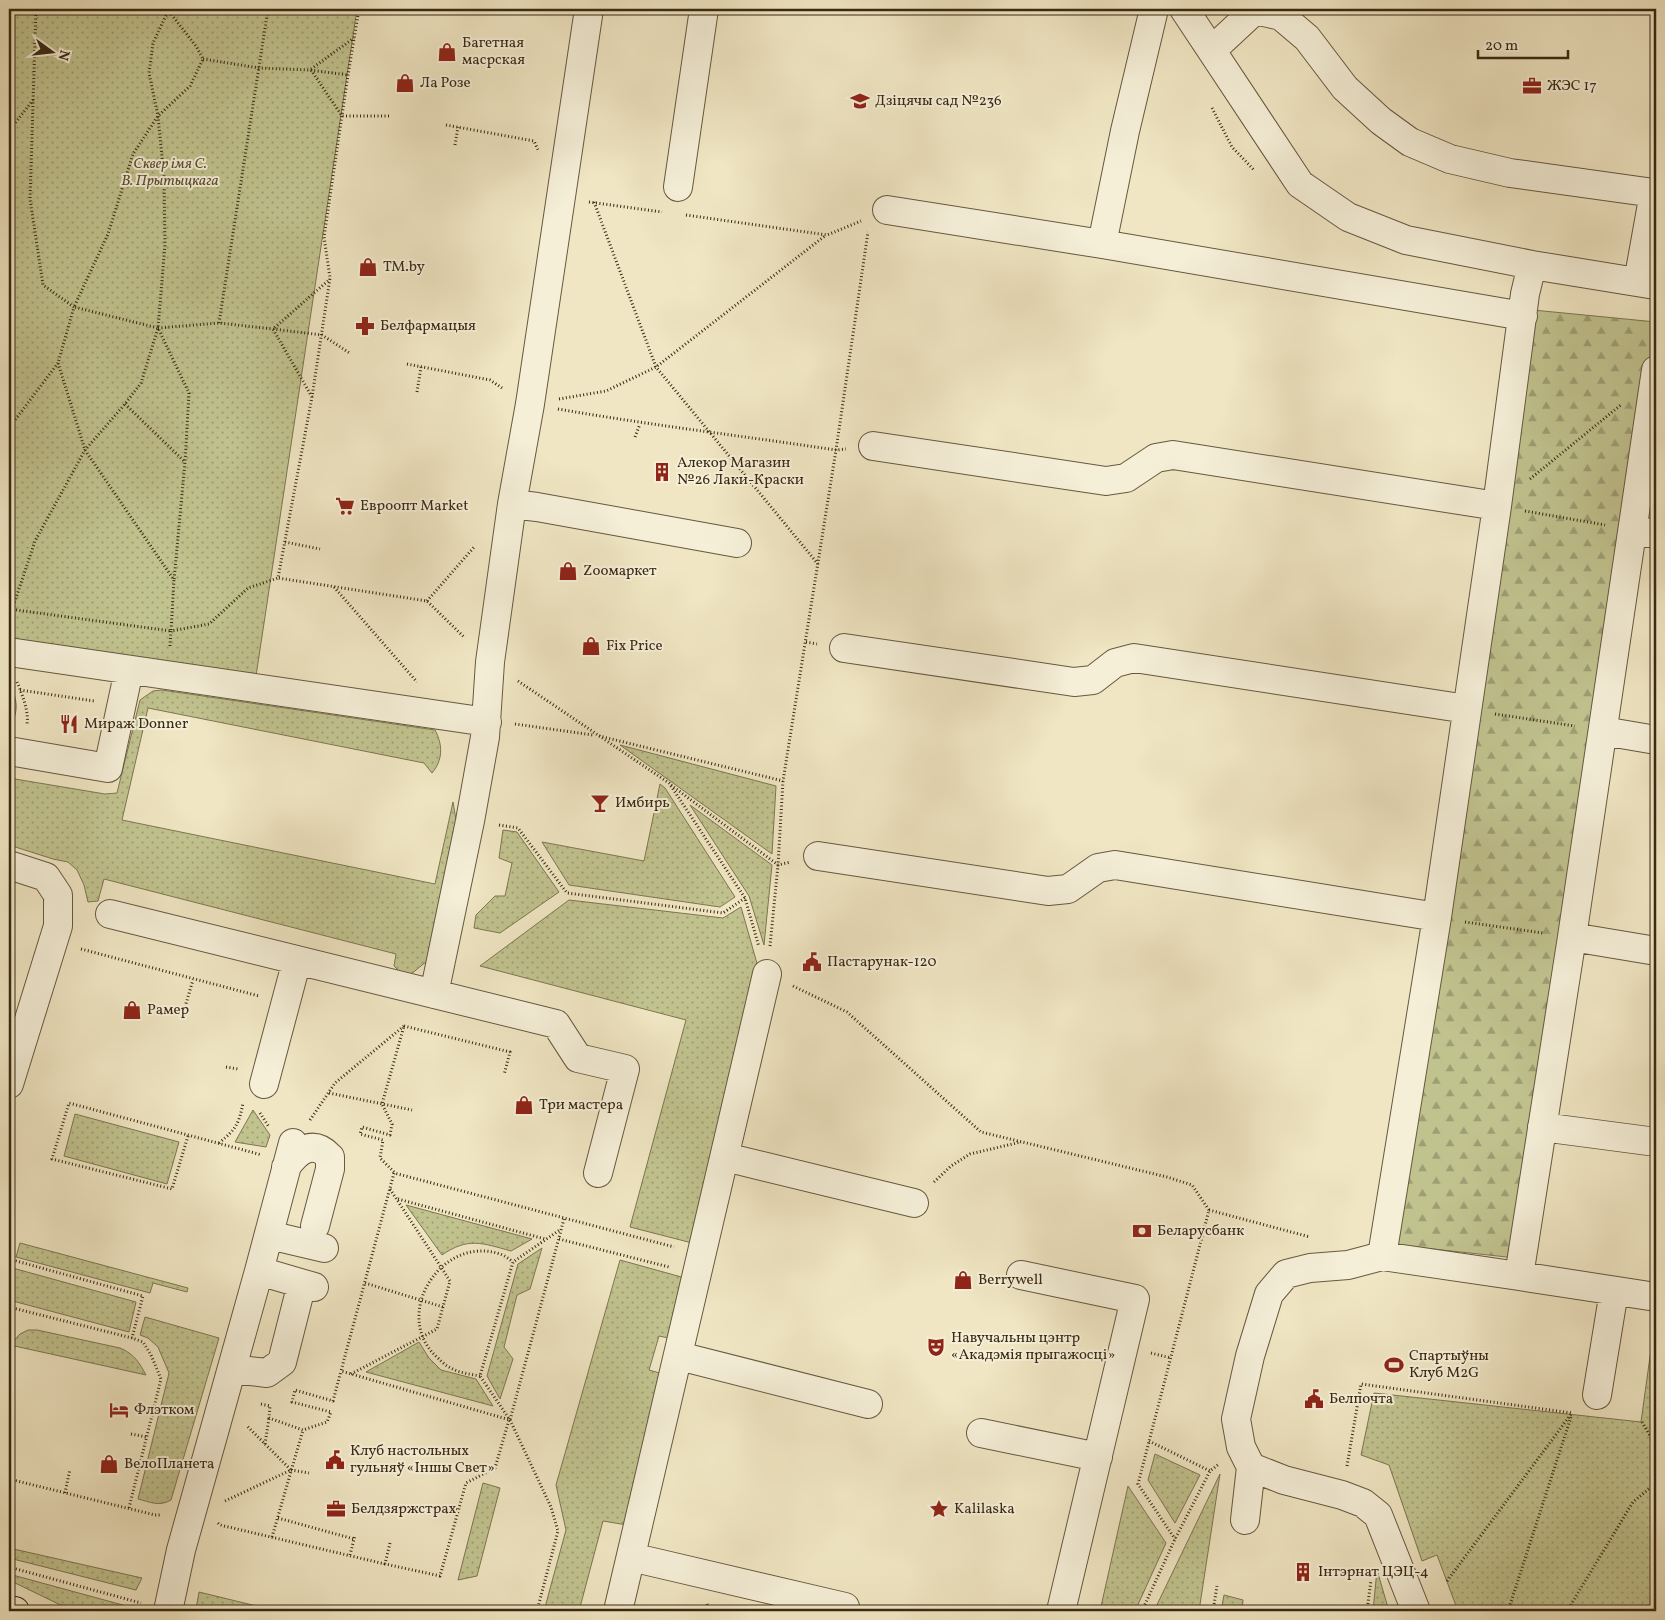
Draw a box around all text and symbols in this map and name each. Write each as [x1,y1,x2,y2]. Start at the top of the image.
north arrow [28,28,78,78]
scale bar [1478,28,1568,60]
place label: Багетная масрская [462,33,525,71]
text: 20 m [1485,36,1518,57]
shop icon: Багетная масрская [436,41,458,63]
text: N [53,48,74,62]
shop icon: Ла Розе [394,72,416,94]
place label: Ла Розе [420,73,471,94]
office icon: ЖЭС 17 [1521,75,1543,97]
place label: ЖЭС 17 [1547,76,1597,97]
school or university icon: Дзіцячы сад №236 [849,90,871,112]
place label: Дзіцячы сад №236 [875,91,1002,112]
park label: Сквер імя С. В. Прытыцкага [121,154,219,192]
shop icon: TM.by [357,256,379,278]
place label: TM.by [383,257,425,278]
pharmacy icon: Белфармацыя [354,315,376,337]
place label: Белфармацыя [380,316,476,337]
place label: Алекор Магазин №26 Лаки-Краски [677,453,804,491]
building icon: Алекор Магазин №26 Лаки-Краски [651,461,673,483]
supermarket icon: Евроопт Market [334,495,356,517]
place label: Евроопт Market [360,496,468,517]
shop icon: Zooмаркет [557,560,579,582]
place label: Zooмаркет [583,561,657,582]
shop icon: Fix Price [580,635,602,657]
place label: Fix Price [606,636,663,657]
restaurant icon: Мираж Donner [58,713,80,735]
place label: Мираж Donner [84,714,188,735]
bar icon: Имбирь [589,792,611,814]
place label: Имбирь [615,793,670,814]
public building icon: Пастарунак-120 [801,951,823,973]
place label: Пастарунак-120 [827,952,937,973]
shop icon: Рамер [121,999,143,1021]
place label: Рамер [147,1000,189,1021]
shop icon: Три мастера [513,1094,535,1116]
place label: Три мастера [539,1095,623,1116]
bank icon: Беларусбанк [1131,1220,1153,1242]
place label: Беларусбанк [1157,1221,1244,1242]
shop icon: Berrywell [952,1269,974,1291]
place label: Berrywell [978,1270,1043,1291]
place label: Навучальны цэнтр «Акадэмія прыгажосці» [951,1328,1115,1366]
theatre icon: Навучальны цэнтр «Акадэмія прыгажосці» [925,1336,947,1358]
place label: Спартыўны Клуб M2G [1409,1346,1489,1384]
sports icon: Спартыўны Клуб M2G [1383,1354,1405,1376]
public building icon: Белпочта [1303,1388,1325,1410]
place label: Белпочта [1329,1389,1393,1410]
hotel icon: Флэтком [108,1399,130,1421]
place label: Флэтком [134,1400,194,1421]
place label: Клуб настольных гульняў «Іншы Свет» [350,1441,495,1479]
public building icon: Клуб настольных гульняў «Іншы Свет» [324,1449,346,1471]
shop icon: ВелоПланета [98,1453,120,1475]
place label: ВелоПланета [124,1454,215,1475]
office icon: Белдзяржстрах [325,1498,347,1520]
place icon: Kalilaska [928,1498,950,1520]
place label: Белдзяржстрах [351,1499,457,1520]
place label: Kalilaska [954,1499,1015,1520]
building icon: Інтэрнат ЦЭЦ-4 [1292,1561,1314,1583]
place label: Інтэрнат ЦЭЦ-4 [1318,1562,1429,1583]

